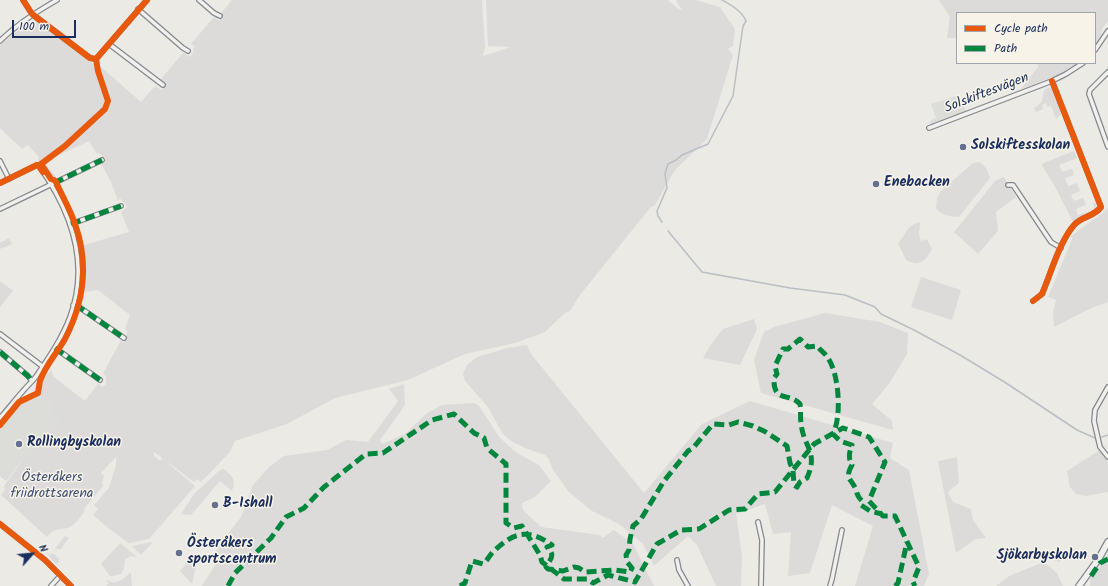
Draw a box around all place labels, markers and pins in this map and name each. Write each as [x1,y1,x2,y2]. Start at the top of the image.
place label: Solskiftesskolan [971,139,1070,155]
marker: Solskiftesskolan [958,142,968,152]
place label: Enebacken [884,176,950,192]
marker: Enebacken [871,179,881,189]
place label: Rollingbyskolan [27,436,121,452]
marker: Rollingbyskolan [14,439,24,449]
place label: B-Ishall [223,497,273,513]
marker: B-Ishall [210,500,220,510]
place label: Österåkers sportscentrum [187,537,276,570]
marker: Österåkers sportscentrum [174,548,184,558]
place label: Sjökarbyskolan [997,549,1087,565]
marker: Sjökarbyskolan [1090,552,1100,562]

